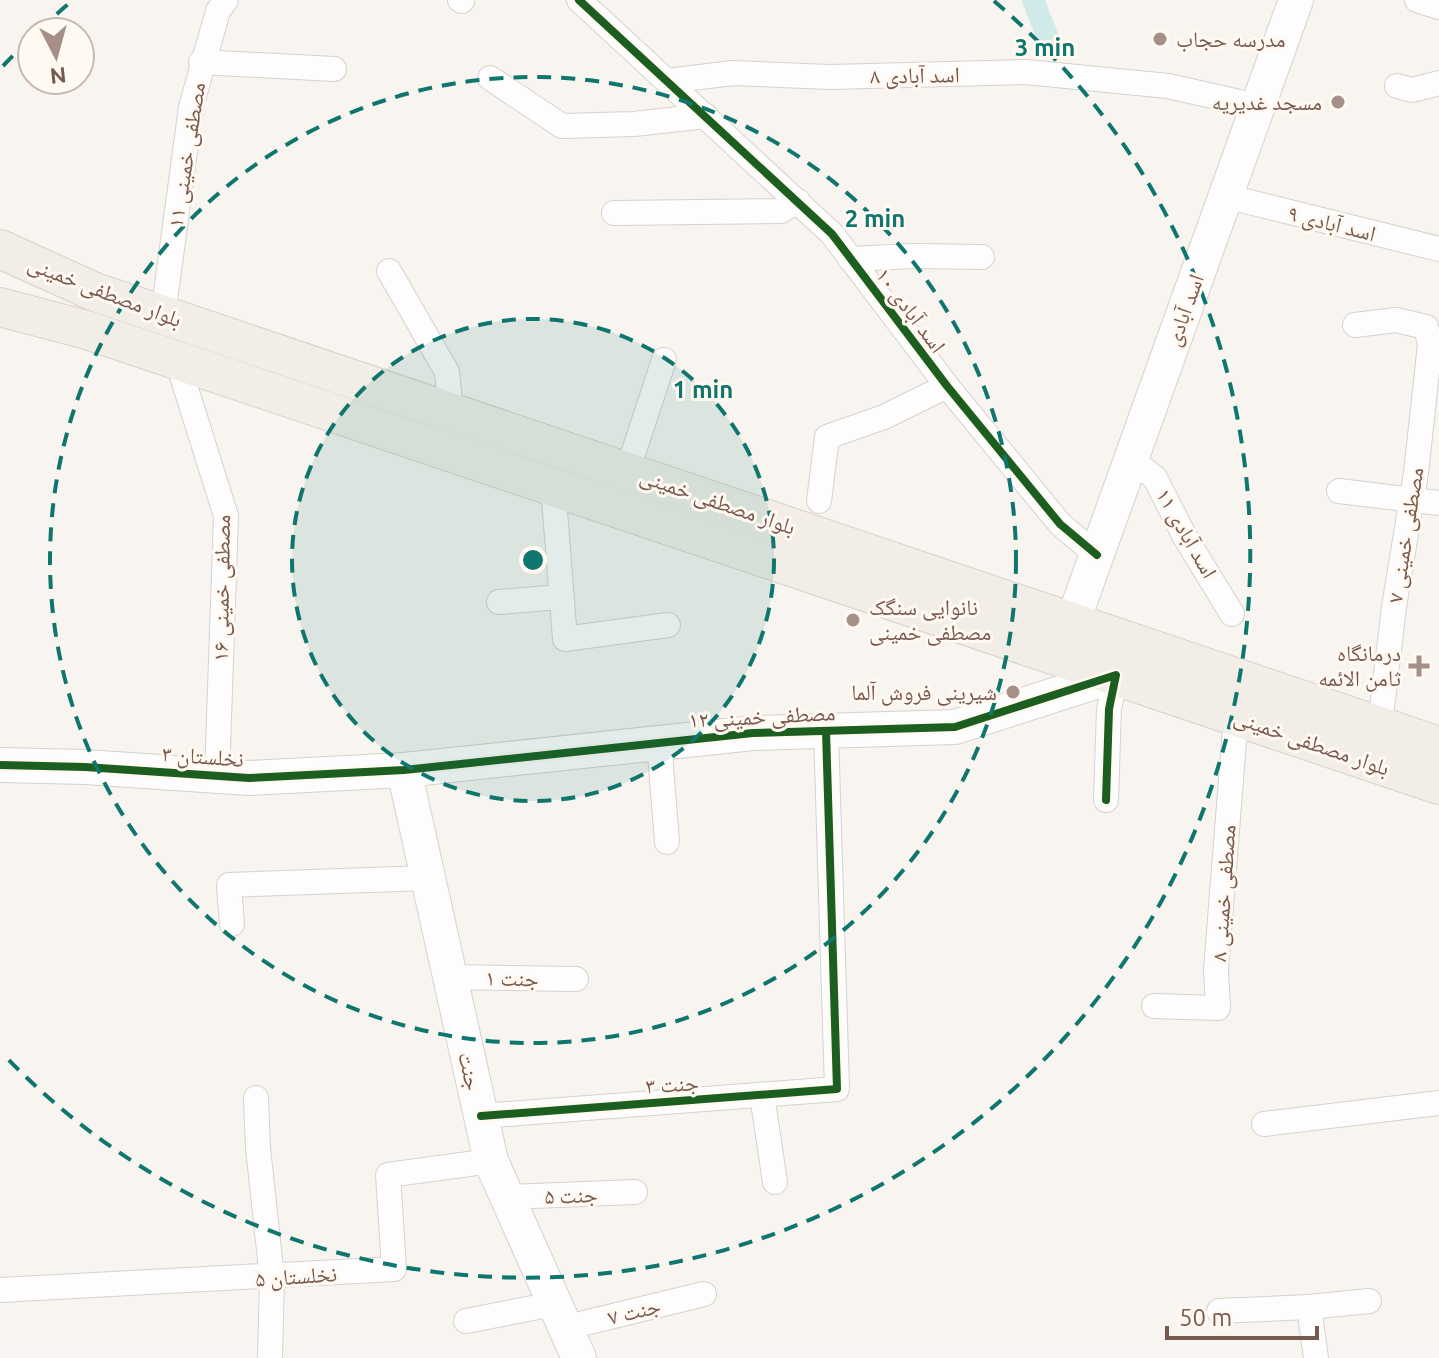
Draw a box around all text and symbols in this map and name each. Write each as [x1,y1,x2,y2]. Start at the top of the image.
north arrow [16,16,96,96]
place label: مدرسه حجاب [1176,26,1286,52]
marker: مدرسه حجاب [1151,30,1169,48]
text: 3 min [1015,34,1075,61]
street label: اسد آبادی ۸ [870,61,960,90]
text: N [49,63,68,90]
street label: مصطفی خمینی ۱۱ [162,80,211,230]
place label: مسجد غدیریه [1212,89,1322,115]
marker: مسجد غدیریه [1329,93,1347,111]
street label: اسد آبادی ۹ [1285,200,1379,247]
text: 2 min [845,205,905,232]
street label: بلوار مصطفی خمینی [24,250,186,333]
street label: اسد آبادی ۱۰ [870,262,951,358]
street label: اسد آبادی [1159,270,1210,350]
text: 1 min [673,376,733,403]
street label: بلوار مصطفی خمینی [637,462,799,541]
street label: مصطفی خمینی ۷ [1381,465,1430,605]
street label: اسد آبادی ۱۱ [1150,483,1223,583]
street label: مصطفی خمینی ۱۶ [207,514,236,662]
centre of rings [519,546,547,574]
place label: نانوایی سنگک مصطفی خمینی [869,594,991,646]
marker: نانوایی سنگک مصطفی خمینی [844,611,862,629]
place label: درمانگاه ثامن الائمه [1318,640,1401,692]
marker: درمانگاه ثامن الائمه [1408,655,1430,677]
place label: شیرینی فروش آلما [851,679,997,706]
marker: شیرینی فروش آلما [1004,683,1022,701]
street label: مصطفی خمینی ۱۲ [688,699,836,734]
street label: بلوار مصطفی خمینی [1231,703,1393,782]
street label: نخلستان ۳ [161,740,245,773]
street label: مصطفی خمینی ۸ [1205,824,1242,962]
street label: جنت ۱ [485,965,539,991]
street label: جنت [454,1049,487,1092]
street label: جنت ۳ [644,1069,699,1098]
street label: جنت ۵ [544,1181,598,1208]
street label: نخلستان ۵ [254,1260,338,1293]
scale bar [1167,1290,1317,1340]
street label: جنت ۷ [605,1292,663,1329]
text: 50 m [1179,1304,1232,1331]

